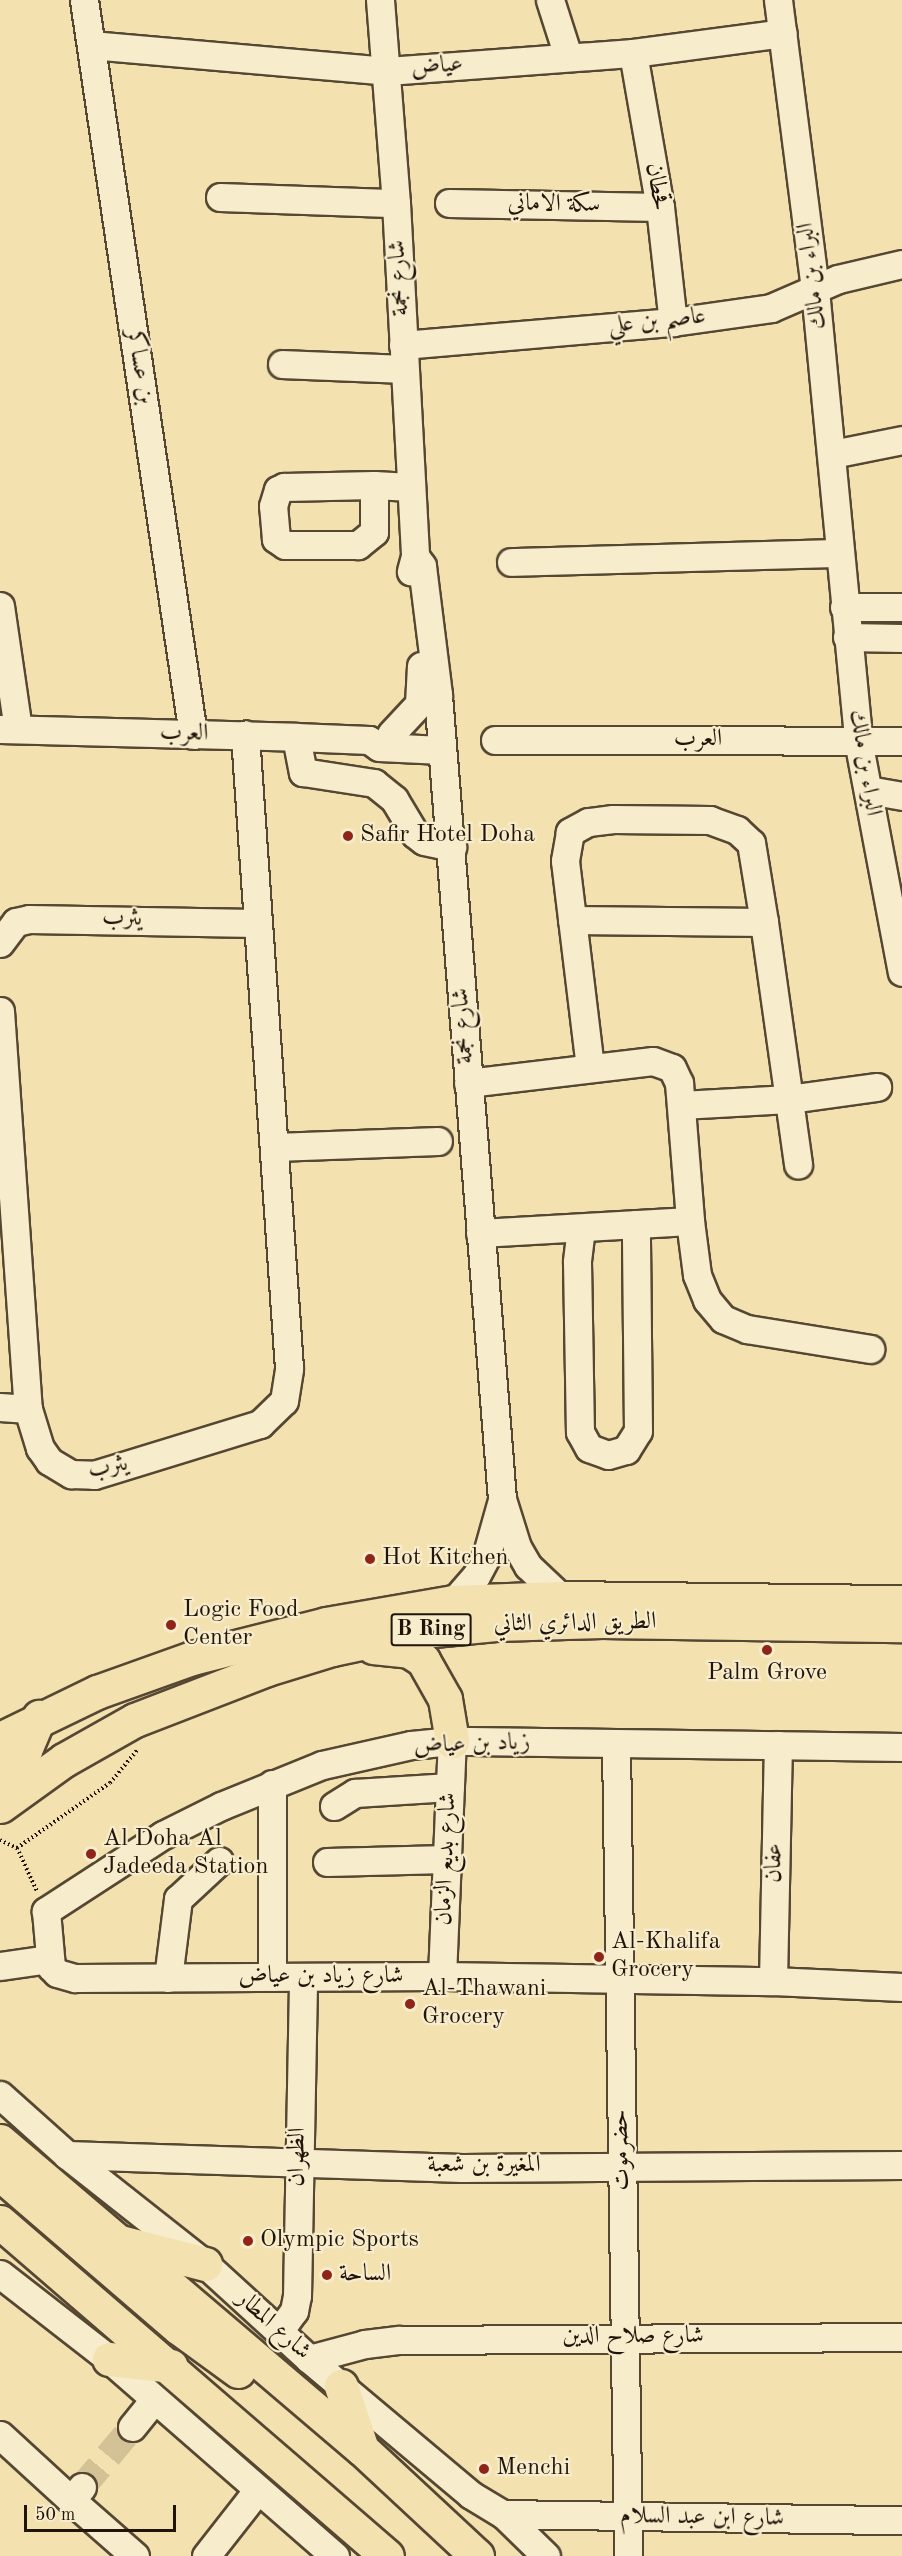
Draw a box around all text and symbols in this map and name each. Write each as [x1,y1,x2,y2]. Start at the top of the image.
street label: عياض [410,50,464,84]
street label: قحطان [638,161,674,213]
street label: سكة الاماني [507,190,601,220]
street label: البراء بن مالك [792,221,834,331]
street label: شارع نجمة [384,239,416,317]
street label: عاصم بن علي [607,303,707,341]
street label: بن عساكر [119,327,159,407]
street label: البراء بن مالك [841,708,887,818]
street label: العرب [159,719,209,749]
street label: العرب [674,726,722,754]
place label: Safir Hotel Doha [360,822,535,850]
marker: Safir Hotel Doha [341,829,355,843]
street label: يثرب [102,904,142,934]
street label: شارع نجمة [447,987,481,1065]
street label: يثرب [85,1450,131,1486]
place label: Hot Kitchen [382,1545,508,1573]
marker: Hot Kitchen [363,1552,377,1566]
place label: Logic Food Center [183,1597,298,1653]
street label: الطريق الدائري الثاني [493,1608,657,1640]
road number: B Ring [390,1611,472,1649]
marker: Logic Food Center [164,1618,178,1632]
marker: Palm Grove [760,1643,774,1657]
place label: Palm Grove [707,1660,827,1688]
street label: زياد بن عياض [413,1729,531,1761]
street label: شارع بديع الزمان [430,1792,464,1926]
place label: Al Doha Al Jadeeda Station [103,1826,268,1882]
street label: عفان [760,1843,790,1883]
marker: Al Doha Al Jadeeda Station [84,1847,98,1861]
place label: Al-Khalifa Grocery [611,1929,720,1985]
marker: Al-Khalifa Grocery [592,1950,606,1964]
street label: شارع زياد بن عياض [239,1963,403,1991]
place label: Al-Thawani Grocery [422,1976,546,2032]
marker: Al-Thawani Grocery [403,1997,417,2011]
street label: حضرموت [607,2109,637,2191]
street label: الظهران [283,2127,313,2187]
street label: المغيرة بن شعبة [427,2152,541,2180]
place label: Olympic Sports [260,2227,419,2255]
marker: Olympic Sports [241,2234,255,2248]
place label: الساحة [339,2261,391,2289]
marker: الساحة [320,2268,334,2282]
street label: شارع المطار [230,2285,316,2367]
street label: شارع صلاح الدين [562,2323,704,2351]
place label: Menchi [496,2455,570,2483]
marker: Menchi [477,2462,491,2476]
scale bar [27,2493,178,2531]
street label: شارع ابن عبد السلام [620,2502,784,2534]
text: 50 m [35,2506,75,2524]

